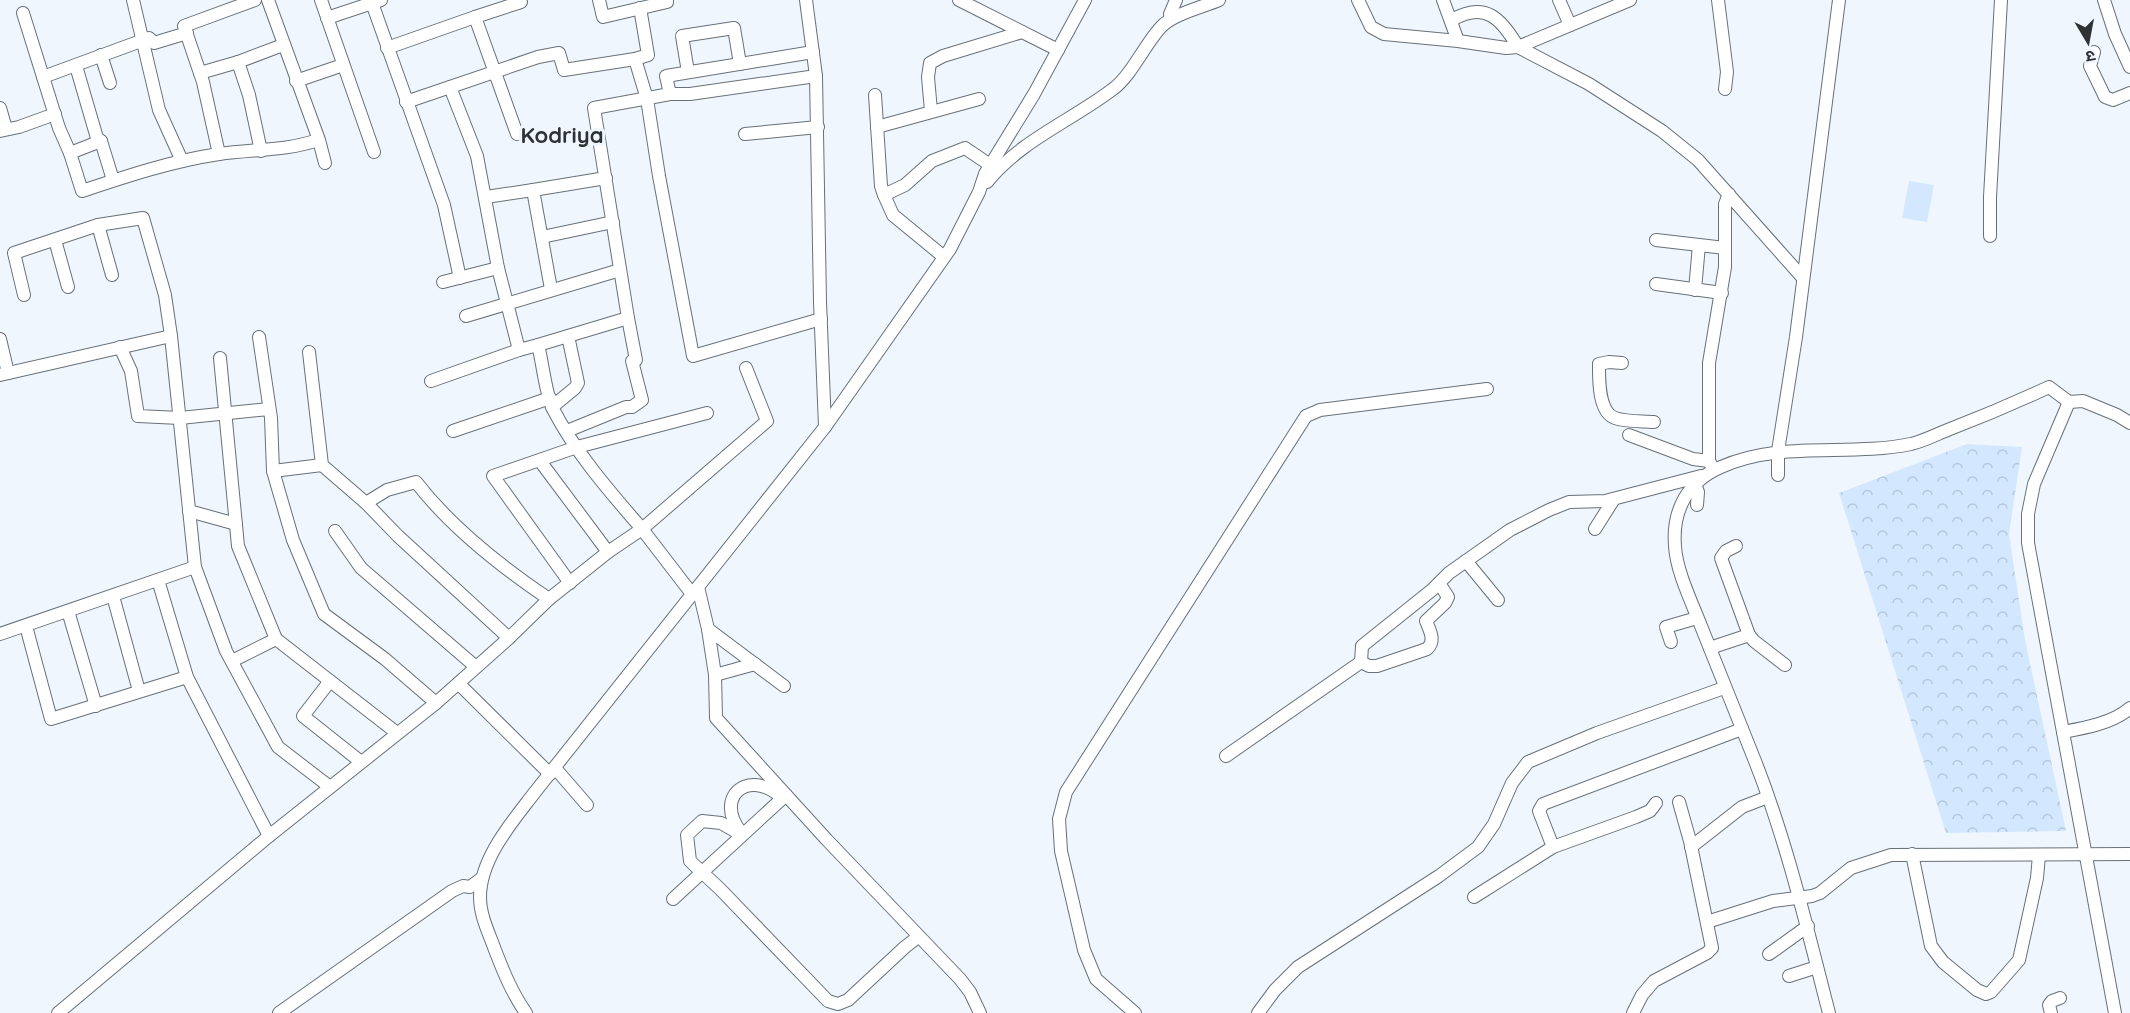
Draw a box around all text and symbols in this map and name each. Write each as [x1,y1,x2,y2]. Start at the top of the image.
north arrow [2058,12,2118,72]
text: उ [2084,46,2097,68]
district label: Kodriya [521,121,603,149]

